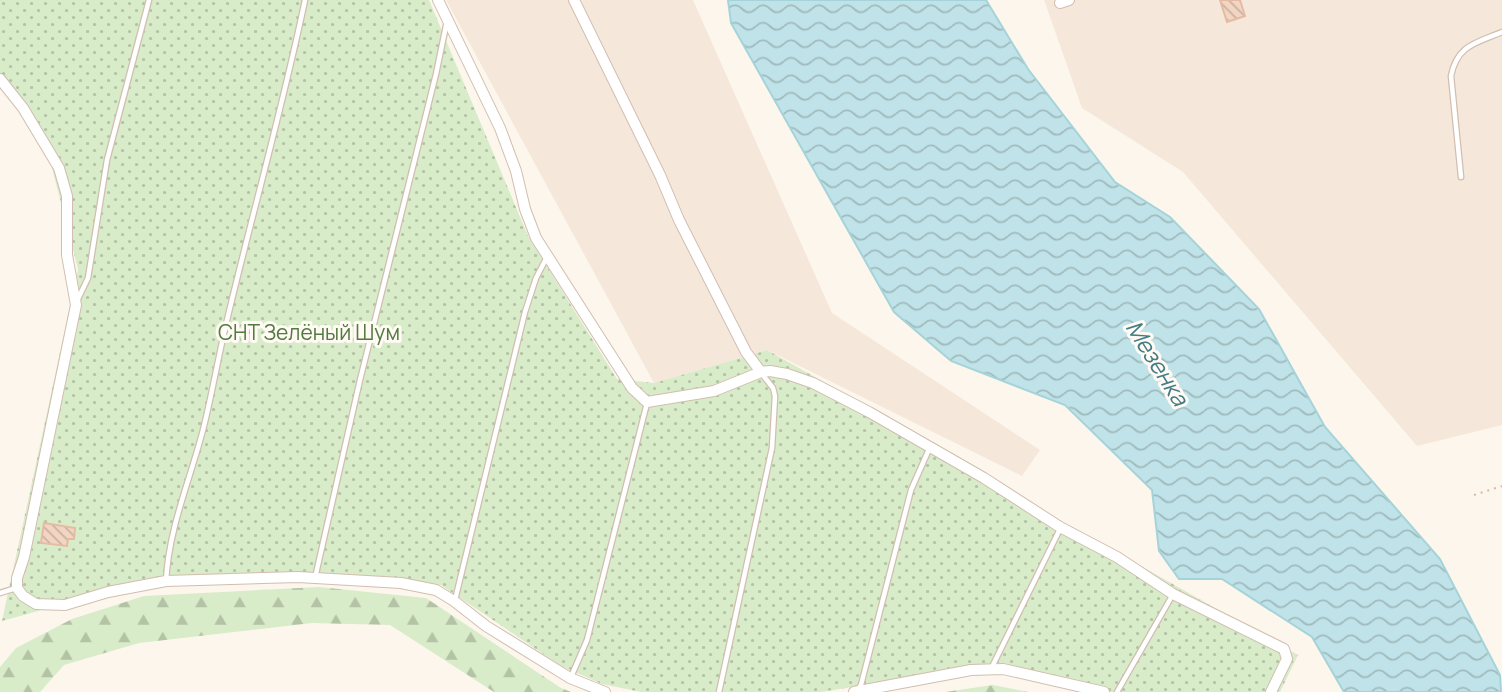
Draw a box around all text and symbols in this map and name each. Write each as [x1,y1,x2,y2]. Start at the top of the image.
water label: Мезенка [1119,314,1197,412]
park label: СНТ Зелёный Шум [218,318,400,346]

